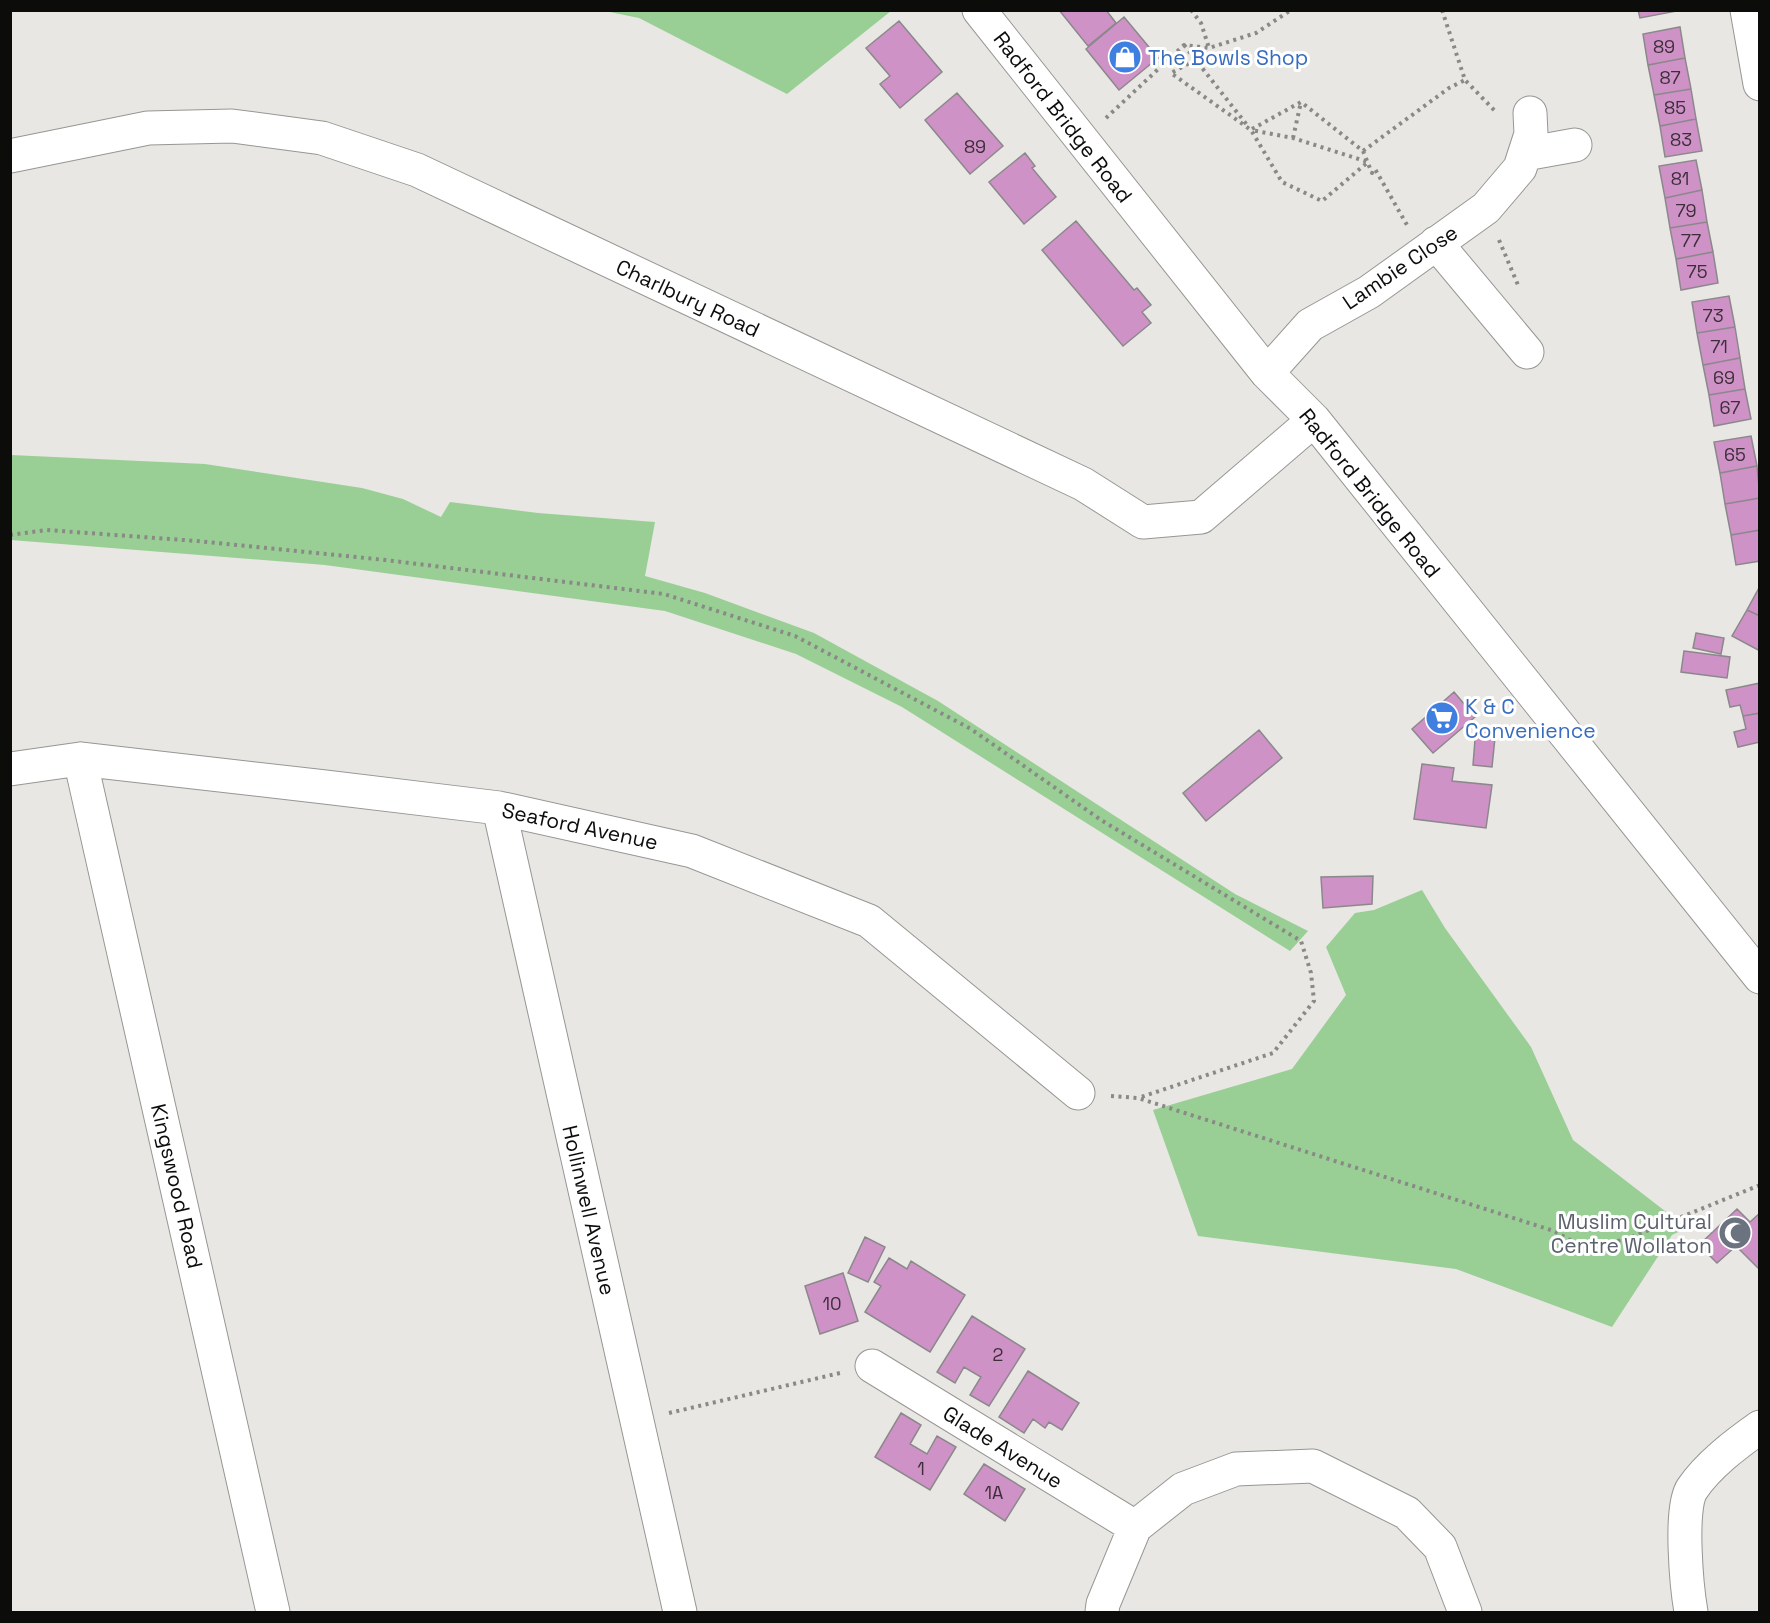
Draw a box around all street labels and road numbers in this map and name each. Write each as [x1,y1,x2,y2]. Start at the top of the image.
street label: Radford Bridge Road [988,26,1138,208]
street label: Lambie Close [1337,219,1463,315]
street label: Charlbury Road [612,253,764,343]
street label: Radford Bridge Road [1293,403,1447,583]
street label: Seaford Avenue [500,796,660,856]
street label: Kingswood Road [145,1101,209,1271]
street label: Hollinwell Avenue [556,1122,622,1298]
street label: Glade Avenue [938,1400,1068,1494]

